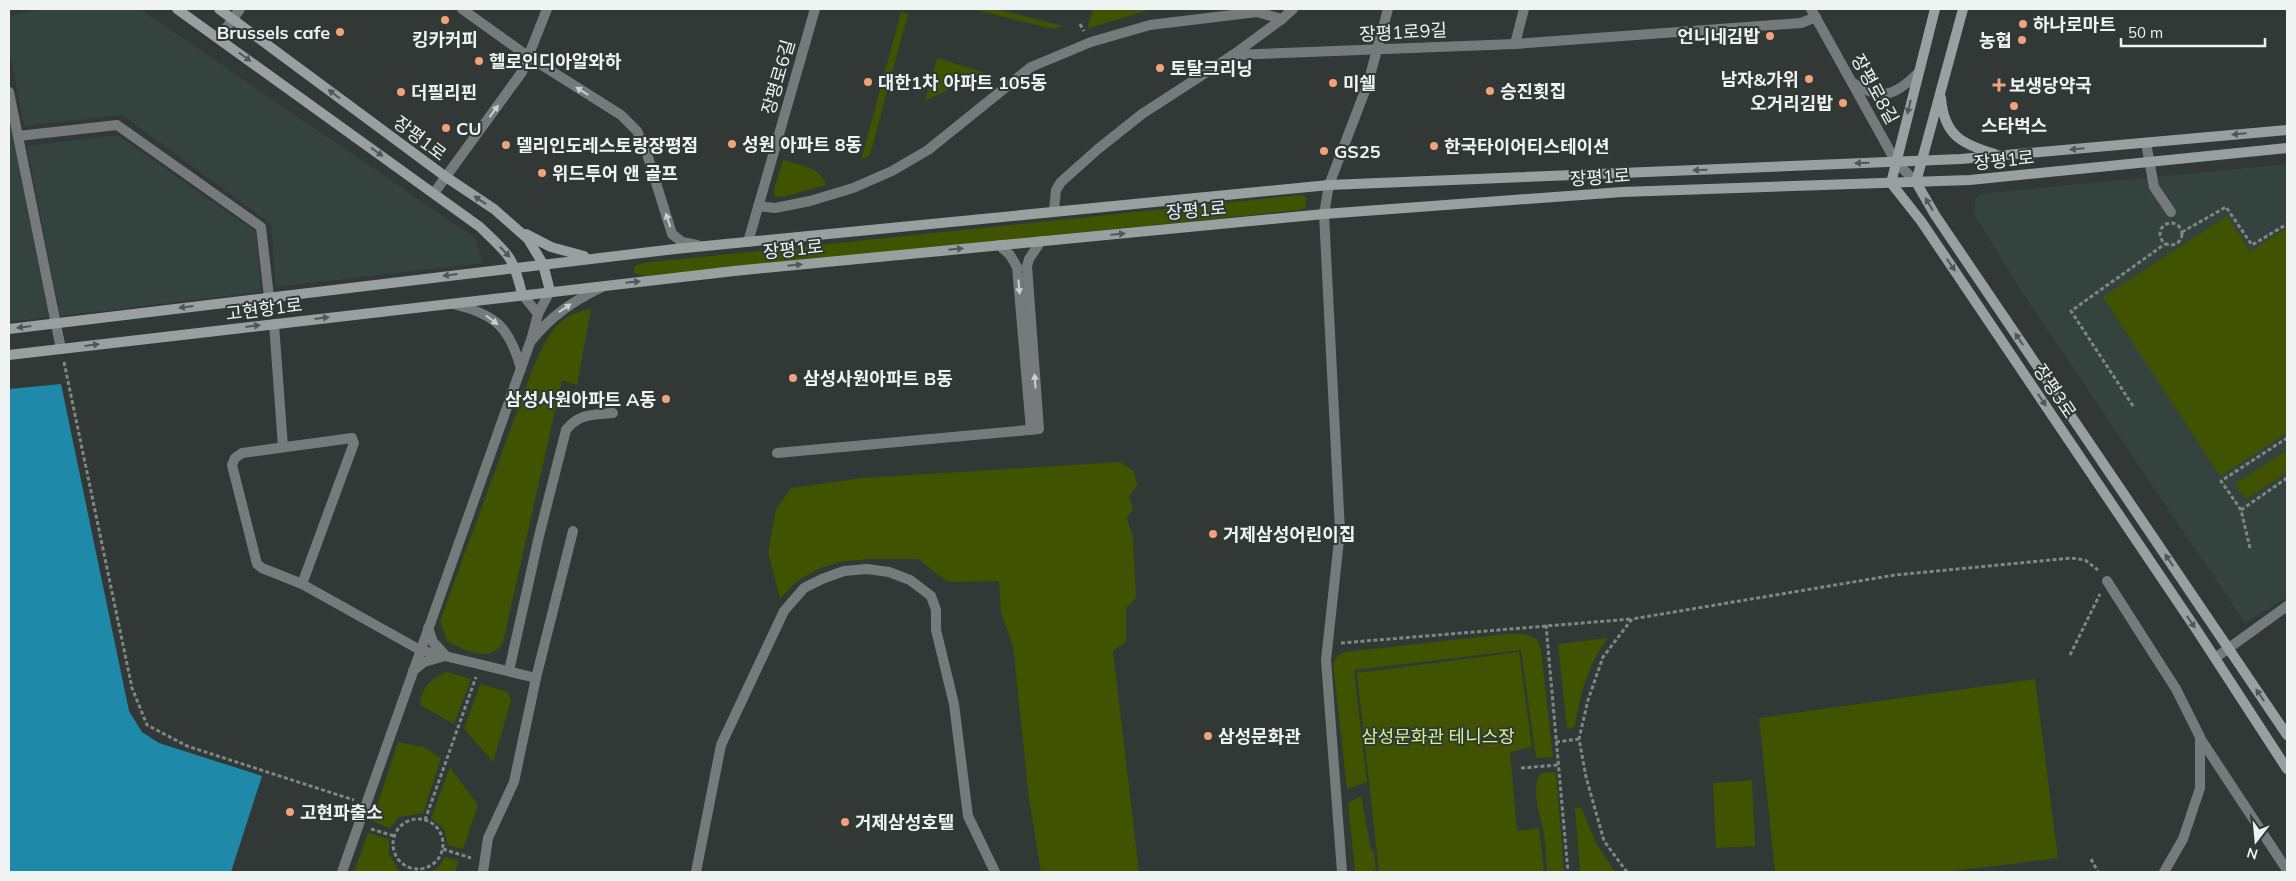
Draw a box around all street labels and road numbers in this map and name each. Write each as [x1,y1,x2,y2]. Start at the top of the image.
street label: 장평1로9길 [1359,18,1447,46]
street label: 장평로6길 [756,37,800,117]
street label: 장평로8길 [1846,50,1904,128]
street label: 장평1로 [389,111,451,165]
street label: 장평1로 [1973,145,2035,175]
street label: 장평1로 [1569,163,1631,191]
street label: 장평1로 [1165,196,1227,224]
street label: 장평1로 [762,234,824,264]
street label: 고현항1로 [224,293,304,325]
street label: 장평3로 [2029,359,2081,423]

